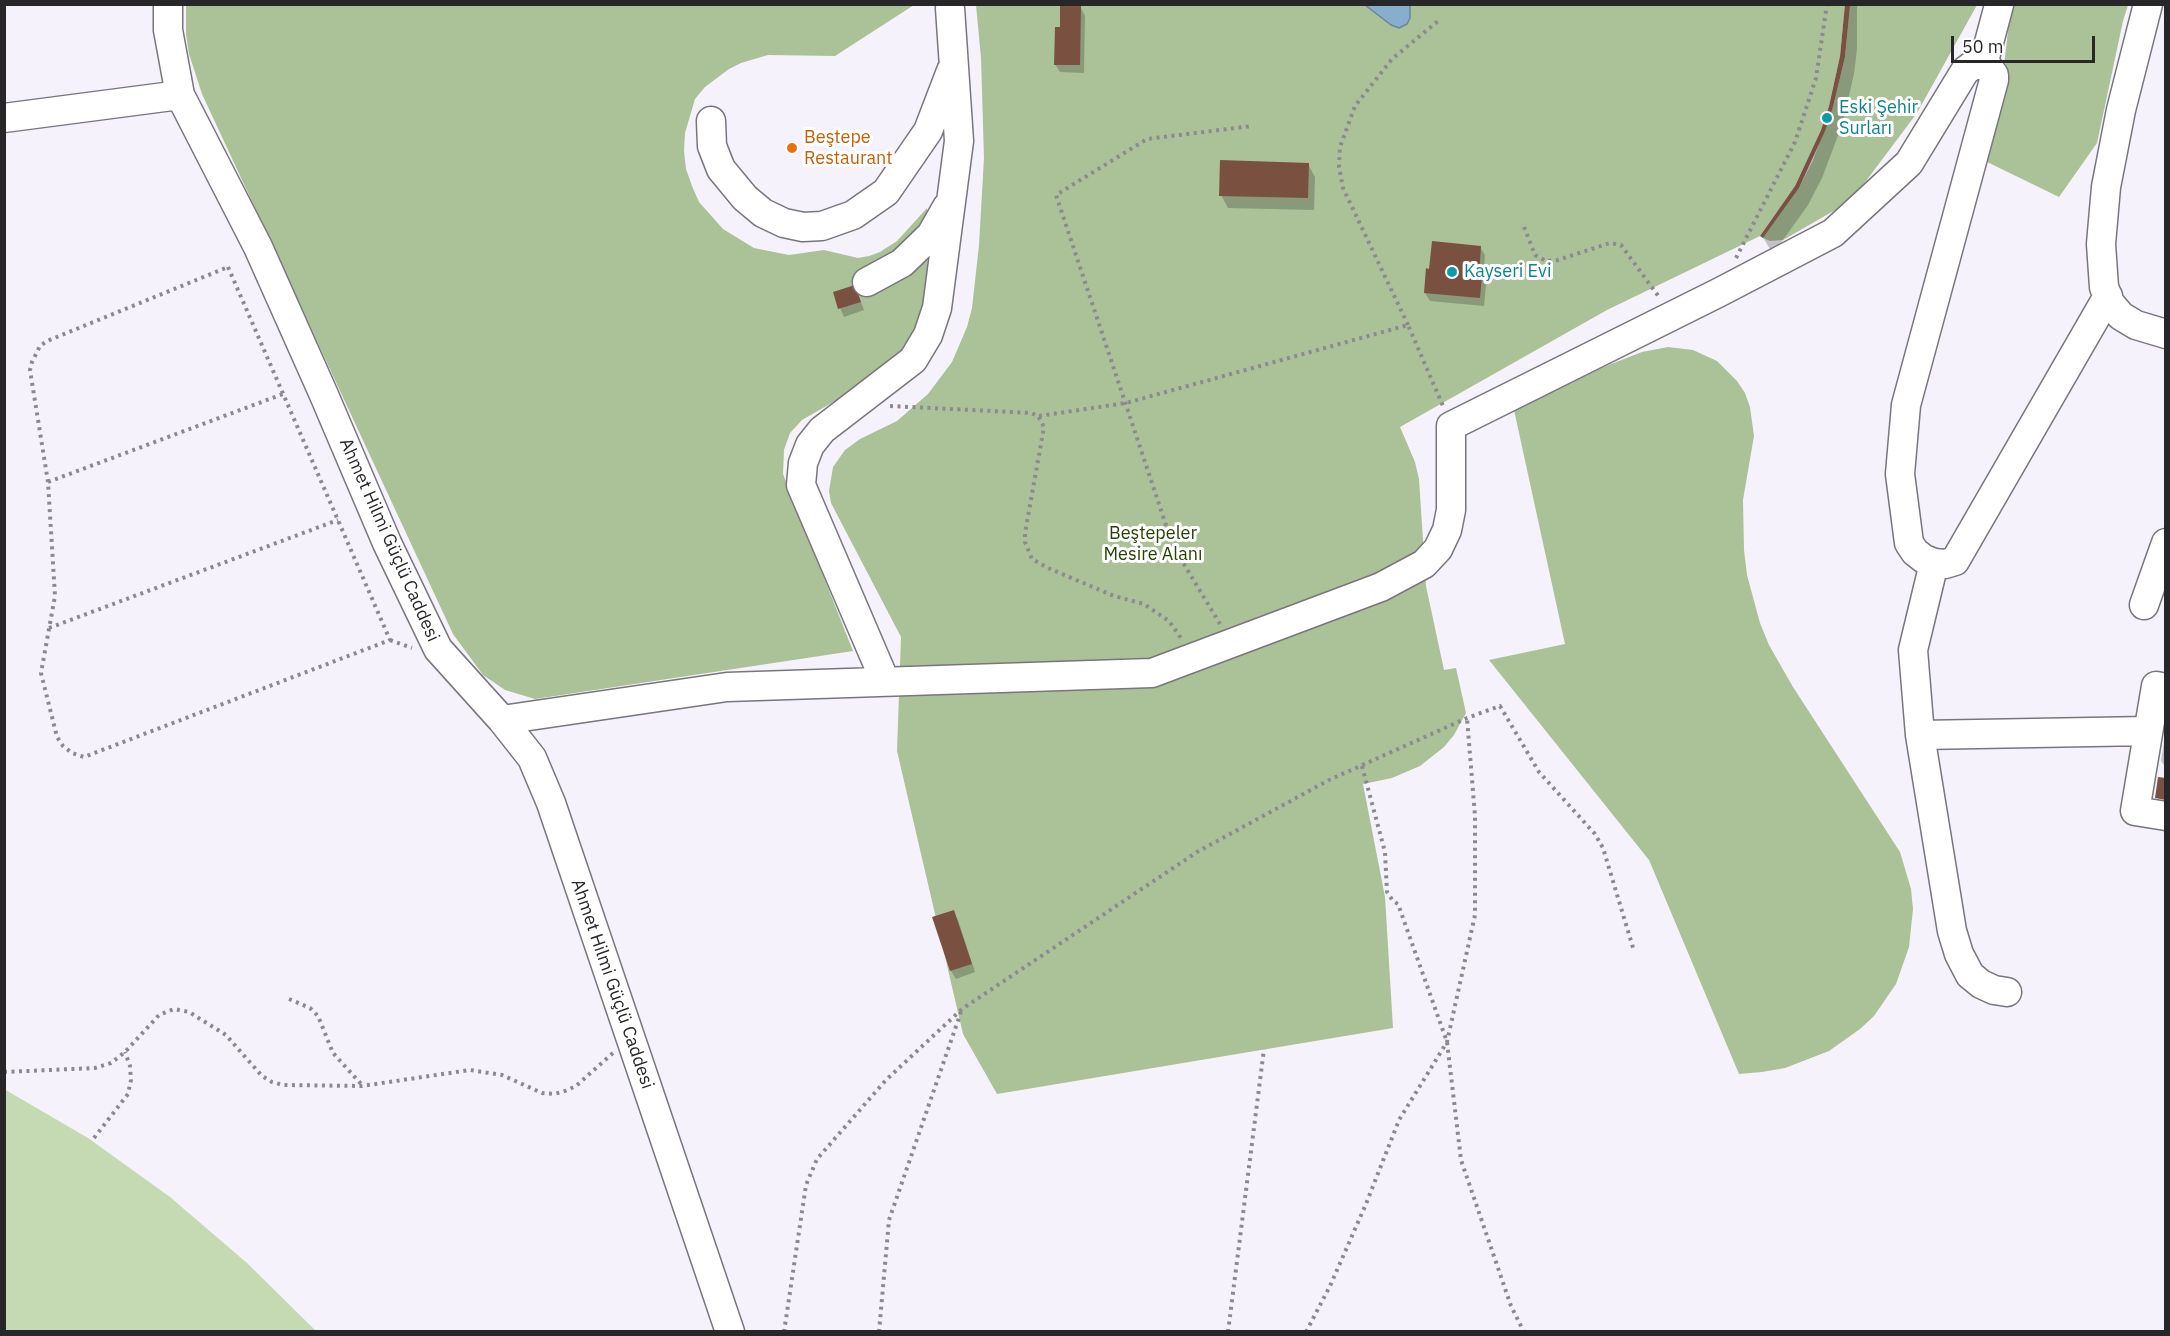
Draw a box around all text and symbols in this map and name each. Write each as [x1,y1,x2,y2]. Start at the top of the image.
scale bar [1954,24,2098,62]
text: 50 m [1962,35,2004,58]
place label: Eski Şehir Surları [1839,97,1918,140]
marker: Eski Şehir Surları [1820,111,1834,125]
place label: Beştepe Restaurant [804,127,893,170]
marker: Beştepe Restaurant [785,141,799,155]
place label: Kayseri Evi [1464,261,1551,283]
marker: Kayseri Evi [1445,265,1459,279]
street label: Ahmet Hilmi Güçlü Caddesi [334,435,444,645]
park label: Beştepeler Mesire Alanı [1103,523,1203,566]
street label: Ahmet Hilmi Güçlü Caddesi [566,876,658,1092]

